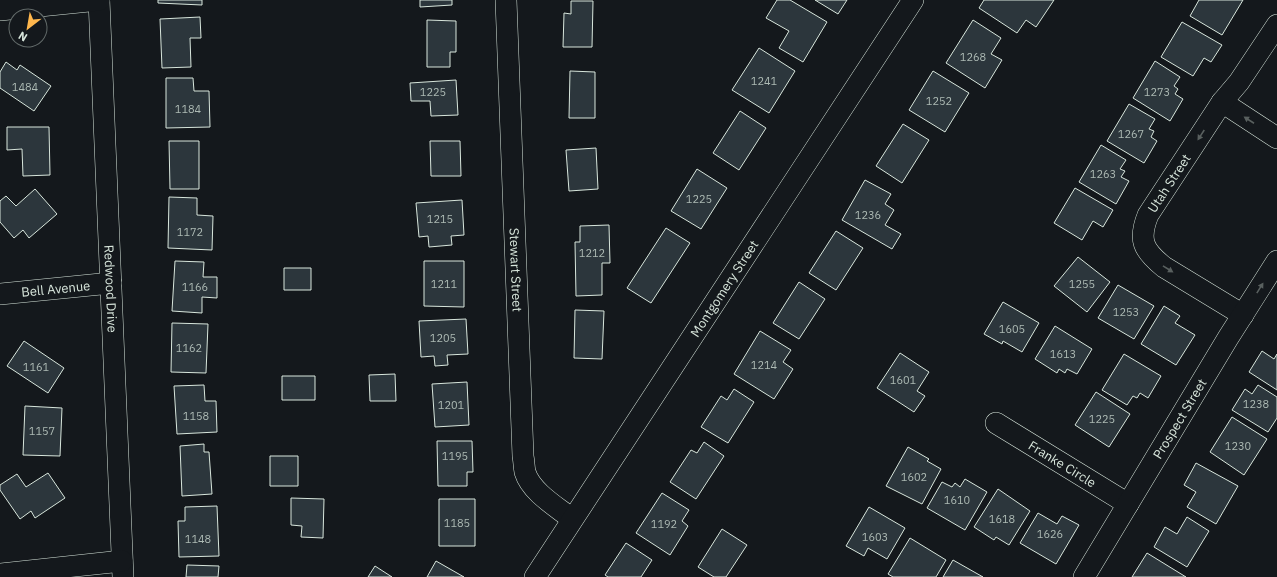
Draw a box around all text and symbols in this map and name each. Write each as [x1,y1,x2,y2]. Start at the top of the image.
north arrow [8,8,48,48]
text: N [16,29,30,45]
house number: 1268 [960,50,986,64]
house number: 1241 [751,74,778,88]
house number: 1484 [12,80,39,94]
house number: 1225 [420,85,446,99]
house number: 1273 [1144,85,1170,99]
house number: 1252 [926,94,952,108]
house number: 1184 [175,102,202,116]
one-way arrow [1244,116,1255,124]
house number: 1267 [1118,127,1144,141]
one-way arrow [1197,129,1204,141]
street label: Utah Street [1144,151,1195,216]
house number: 1263 [1090,167,1116,181]
house number: 1225 [686,192,712,206]
house number: 1236 [855,208,881,222]
house number: 1215 [427,212,453,226]
house number: 1172 [177,225,203,239]
street label: Stewart Street [505,227,526,312]
street label: Montgomery Street [687,237,762,340]
street label: Redwood Drive [100,244,121,333]
house number: 1212 [579,246,605,260]
one-way arrow [1163,265,1173,273]
street label: Bell Avenue [21,277,91,301]
house number: 1211 [431,277,458,291]
house number: 1255 [1069,277,1095,291]
house number: 1166 [182,280,208,294]
one-way arrow [1256,283,1264,293]
house number: 1253 [1113,305,1139,319]
house number: 1605 [999,322,1025,336]
house number: 1205 [430,331,456,345]
house number: 1162 [176,341,202,355]
house number: 1613 [1050,347,1076,361]
house number: 1214 [751,358,778,372]
house number: 1161 [23,360,50,374]
house number: 1601 [890,373,917,387]
street label: Prospect Street [1149,376,1211,462]
house number: 1238 [1243,397,1269,411]
house number: 1201 [438,398,465,412]
house number: 1158 [183,409,209,423]
house number: 1225 [1089,412,1115,426]
house number: 1157 [29,424,55,438]
street label: Franke Circle [1025,437,1099,491]
house number: 1230 [1225,439,1251,453]
house number: 1195 [442,449,468,463]
house number: 1602 [901,470,927,484]
house number: 1610 [944,493,970,507]
house number: 1618 [989,512,1015,526]
house number: 1185 [444,516,470,530]
house number: 1192 [651,517,677,531]
house number: 1626 [1037,527,1063,541]
house number: 1603 [862,530,888,544]
house number: 1148 [185,532,211,546]

